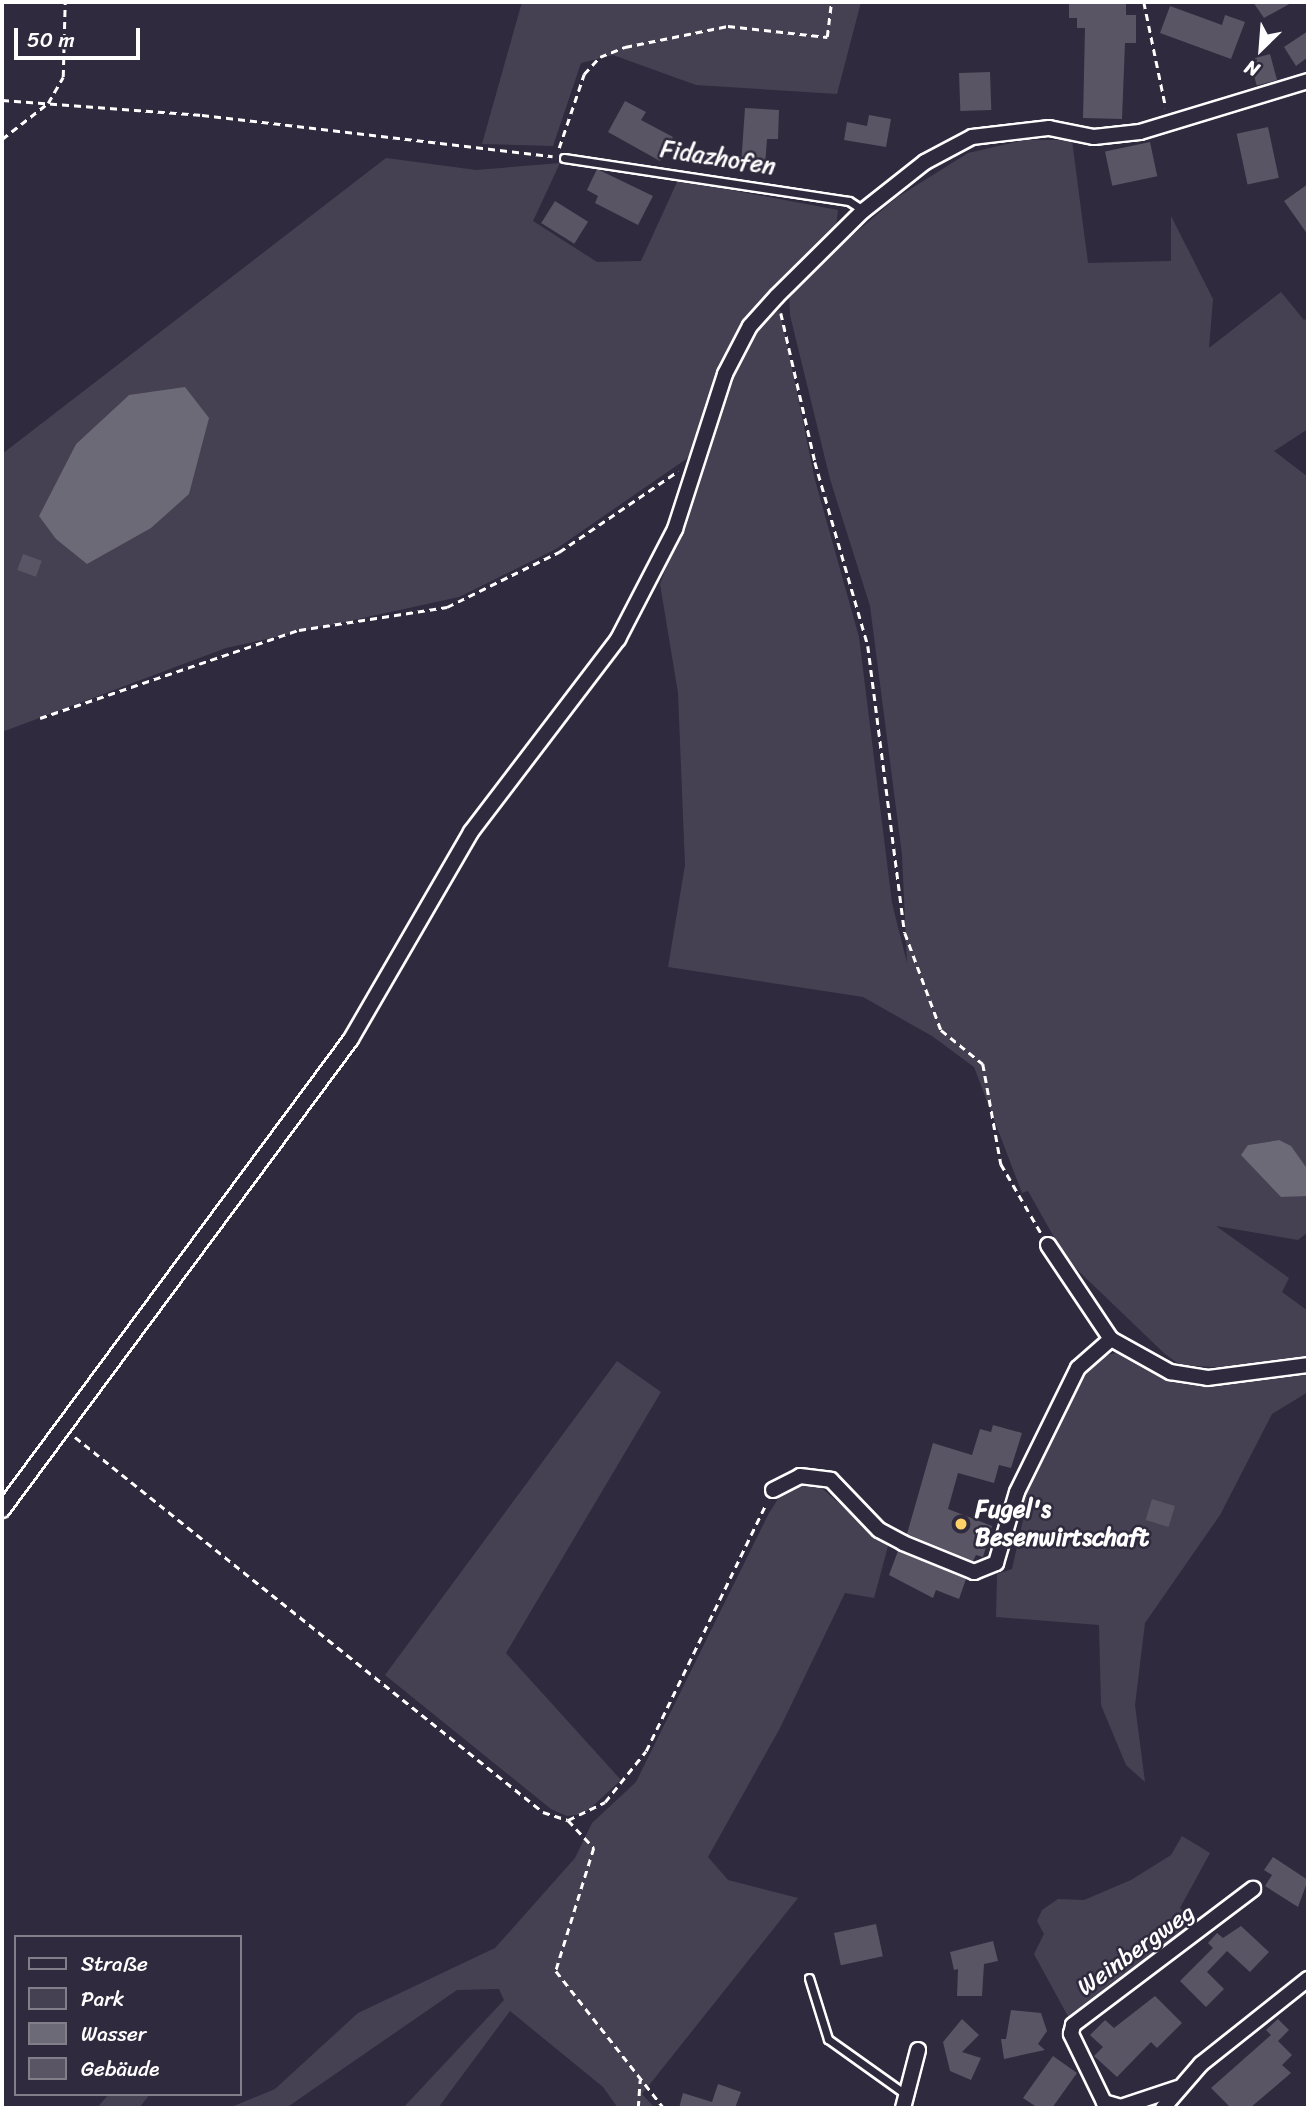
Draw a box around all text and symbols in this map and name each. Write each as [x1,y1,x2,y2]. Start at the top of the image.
scale bar [18,14,144,58]
north arrow [1226,14,1296,84]
text: 50 m [27,21,75,59]
text: N [1239,51,1265,86]
street label: Fidazhofen [658,135,778,181]
place label: Fugel's Besenwirtschaft [975,1496,1149,1552]
marker: Fugel's Besenwirtschaft [953,1516,969,1532]
street label: Weinbergweg [1072,1898,1200,2002]
legend [14,1935,242,2096]
text: Straße [81,1945,148,1983]
text: Park [81,1980,124,2018]
text: Wasser [81,2015,146,2053]
text: Gebäude [81,2050,159,2088]

